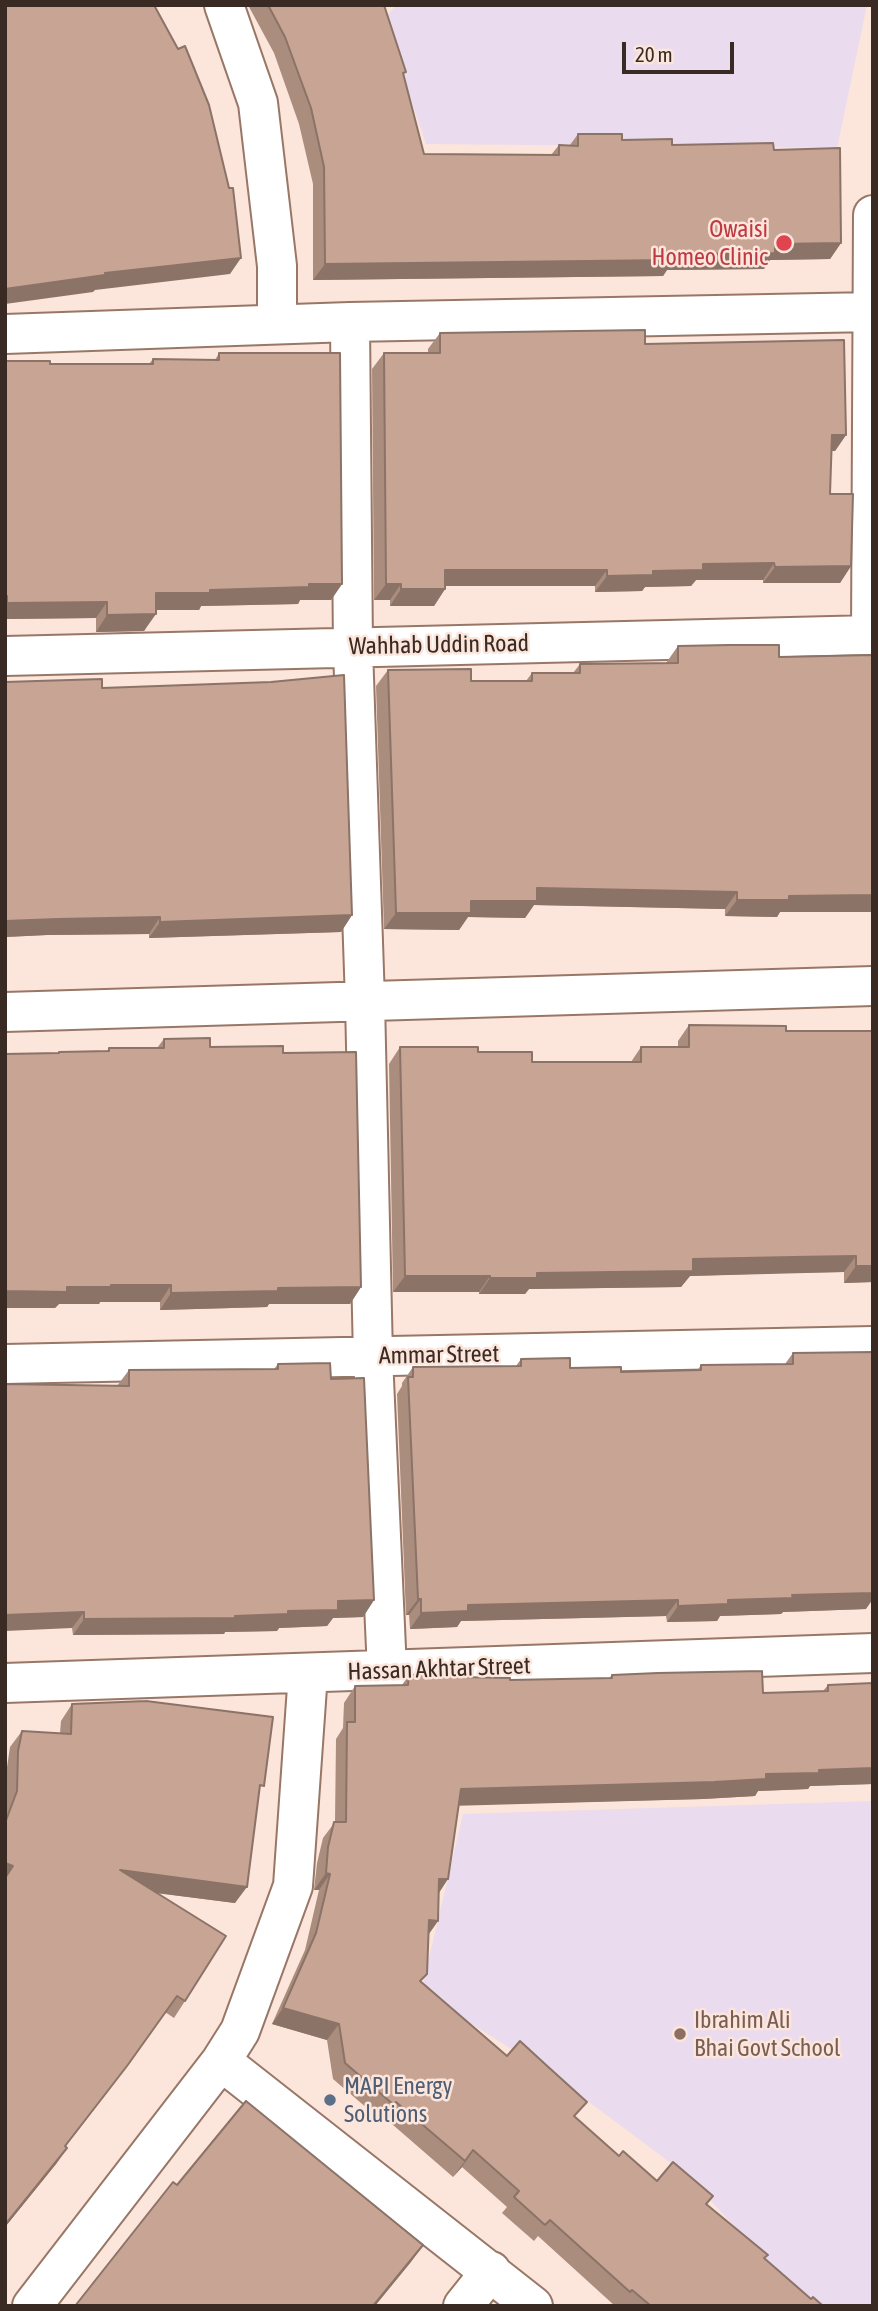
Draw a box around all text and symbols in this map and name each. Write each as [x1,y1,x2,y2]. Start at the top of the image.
scale bar [626,28,738,72]
text: 20 m [635,42,673,66]
place label: Owaisi Homeo Clinic [651,215,768,271]
marker: Owaisi Homeo Clinic [774,233,794,253]
street label: Wahhab Uddin Road [349,629,529,661]
street label: Ammar Street [379,1340,499,1370]
street label: Hassan Akhtar Street [347,1651,531,1687]
place label: Ibrahim Ali Bhai Govt School [694,2006,840,2062]
marker: Ibrahim Ali Bhai Govt School [672,2026,688,2042]
place label: MAPI Energy Solutions [344,2072,452,2128]
marker: MAPI Energy Solutions [322,2092,338,2108]

